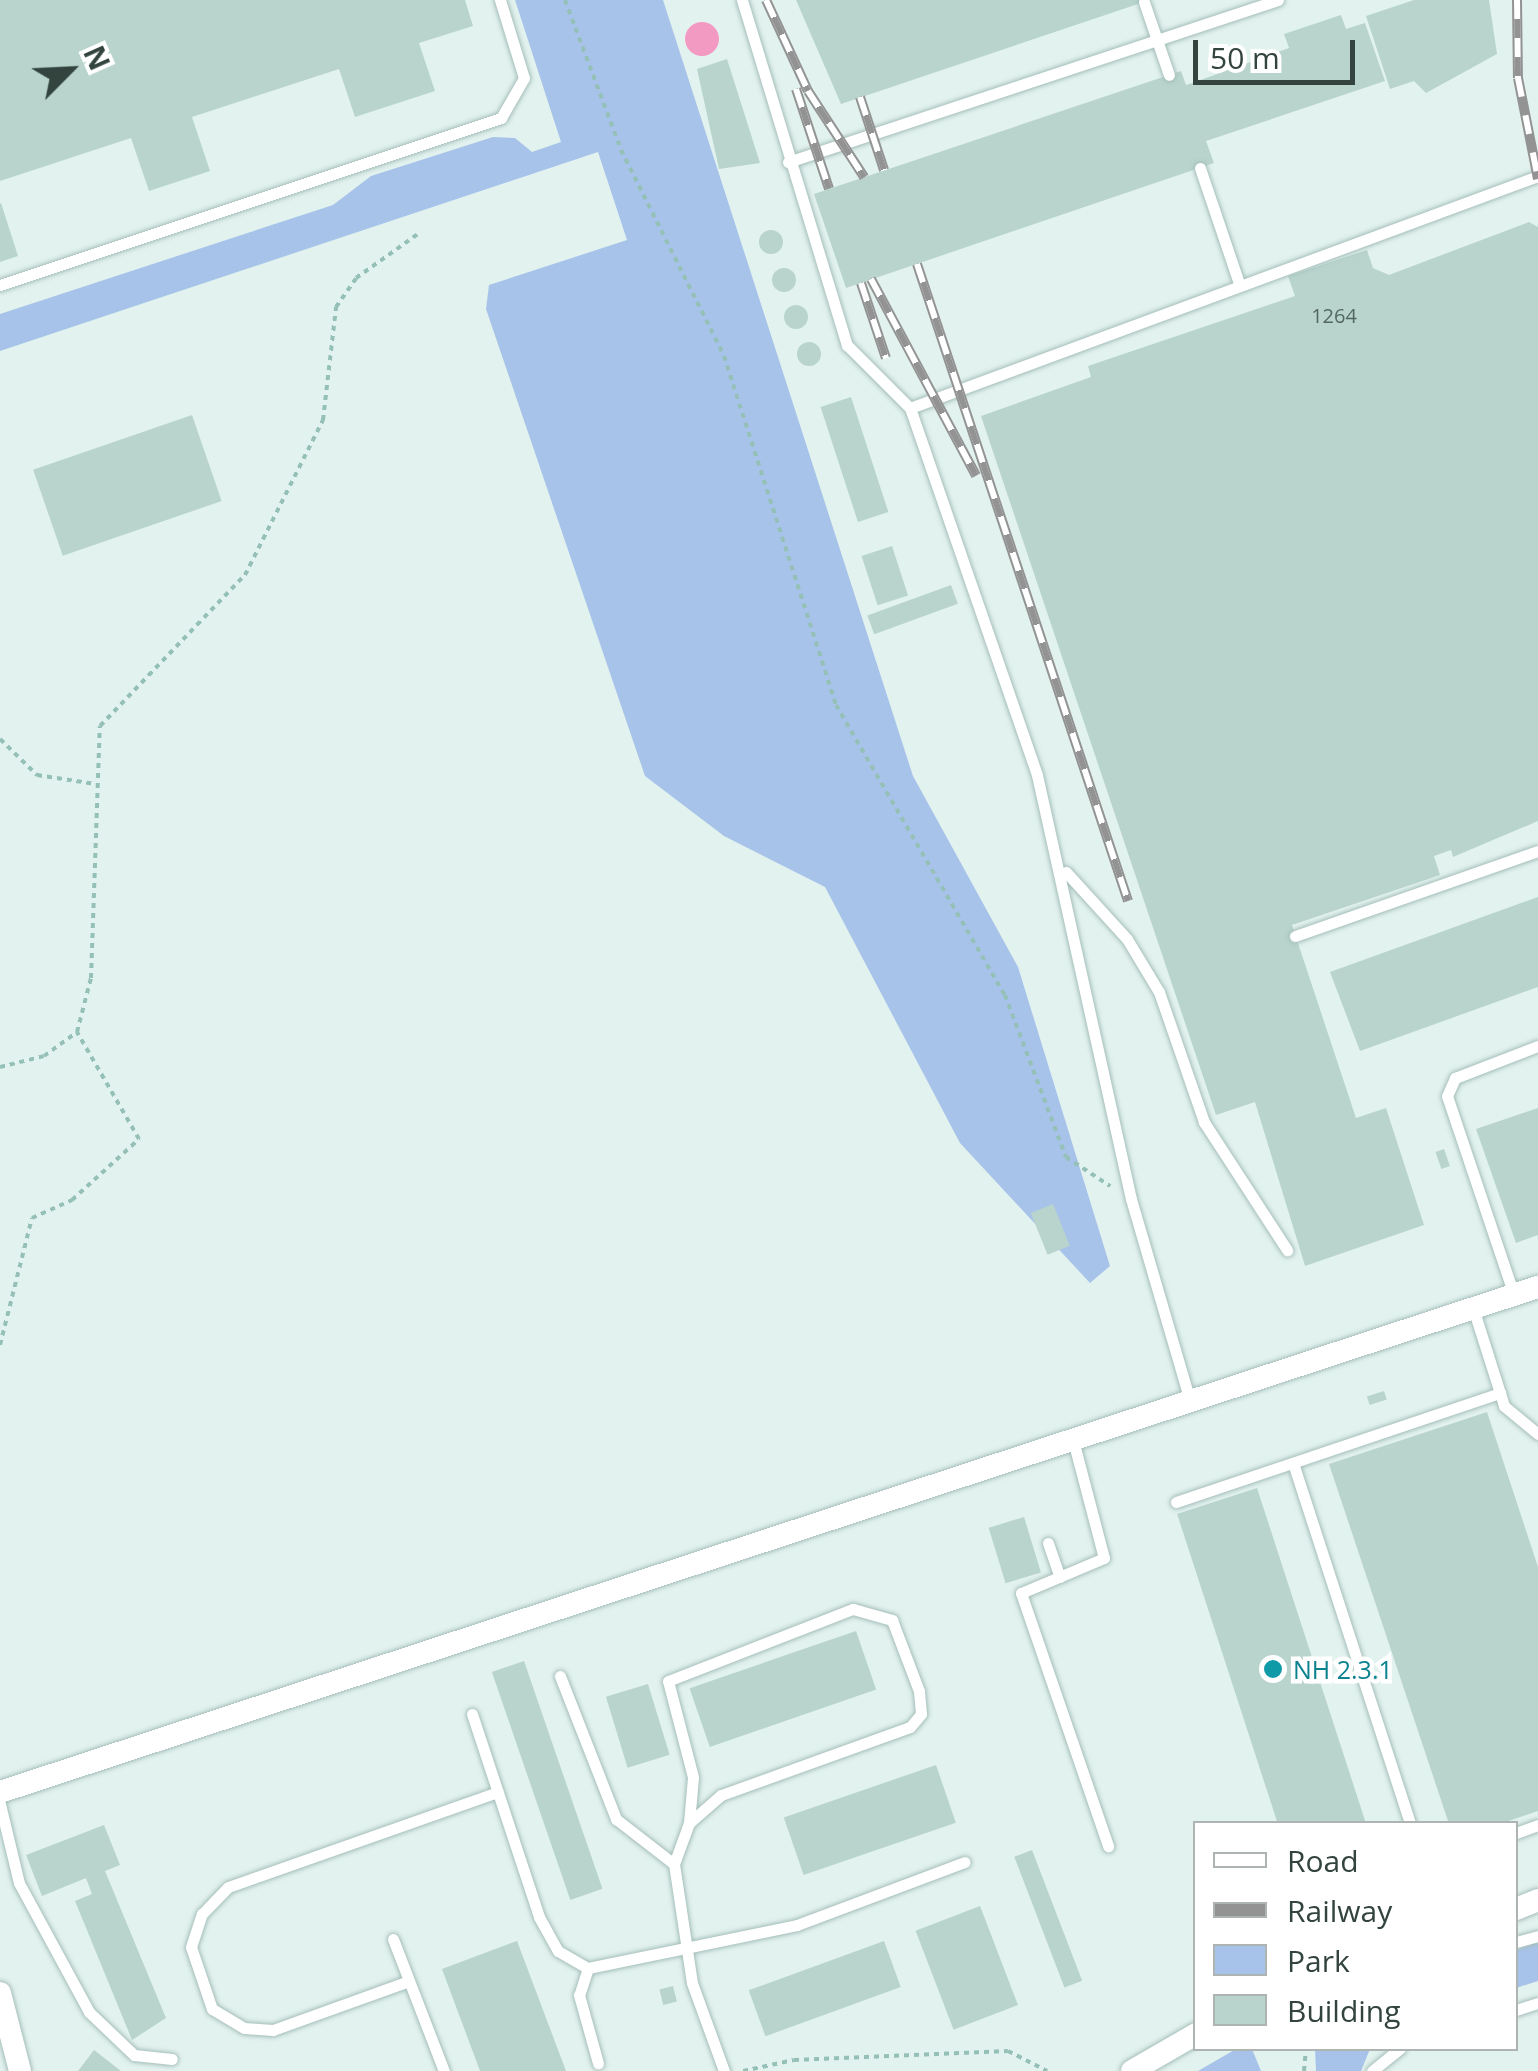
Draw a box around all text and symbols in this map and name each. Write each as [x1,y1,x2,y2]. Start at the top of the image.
north arrow [20,20,120,120]
scale bar [1198,20,1360,82]
text: 50 m [1210,37,1280,78]
text: N [75,40,119,76]
house number: 1264 [1311,303,1357,327]
place label: NH 2.3.1 [1293,1654,1393,1684]
marker: NH 2.3.1 [1262,1658,1284,1680]
legend [1193,1821,1518,2051]
text: Road [1287,1840,1359,1881]
text: Railway [1287,1890,1392,1931]
text: Park [1287,1940,1350,1981]
text: Building [1287,1990,1401,2031]

